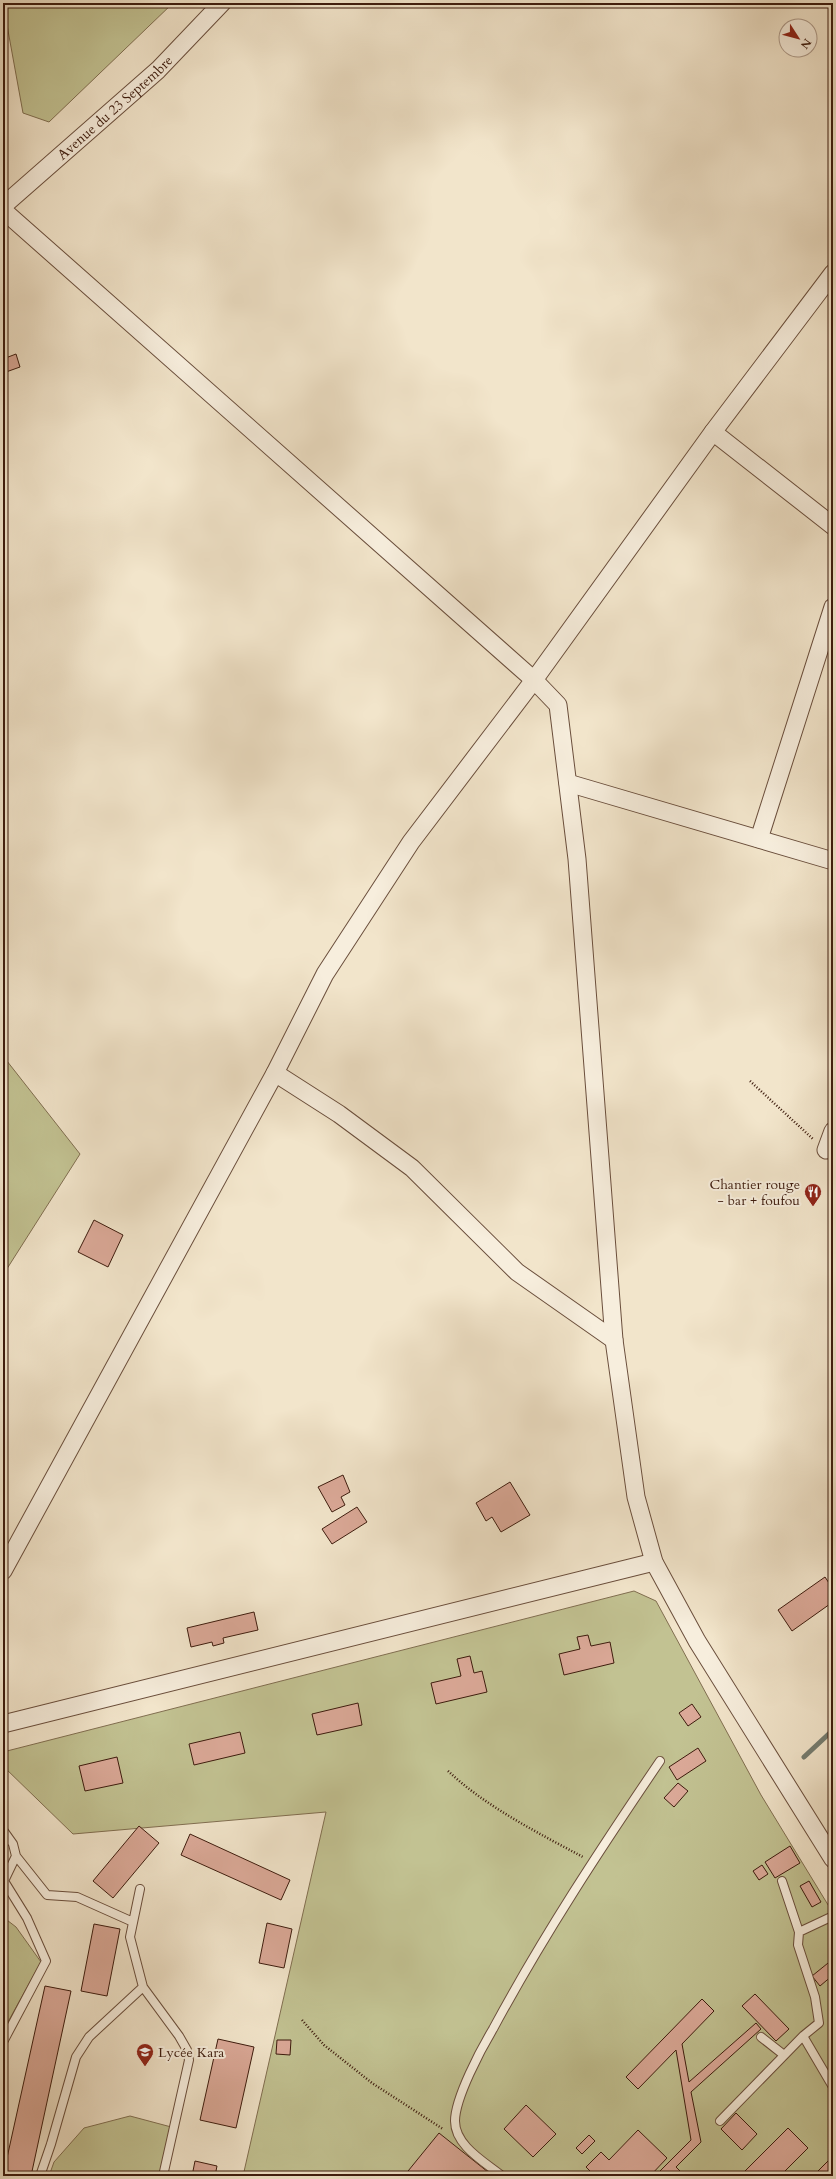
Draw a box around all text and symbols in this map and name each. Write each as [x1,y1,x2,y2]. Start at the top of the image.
north arrow [778,18,818,58]
text: N [797,35,815,52]
street label: Avenue du 23 Septembre [53,51,177,164]
place label: Chantier rouge - bar + foufou [709,1175,800,1210]
restaurant icon: Chantier rouge - bar + foufou [803,1182,823,1207]
school or university icon: Lycée Kara [135,2042,155,2067]
place label: Lycée Kara [158,2043,224,2062]

